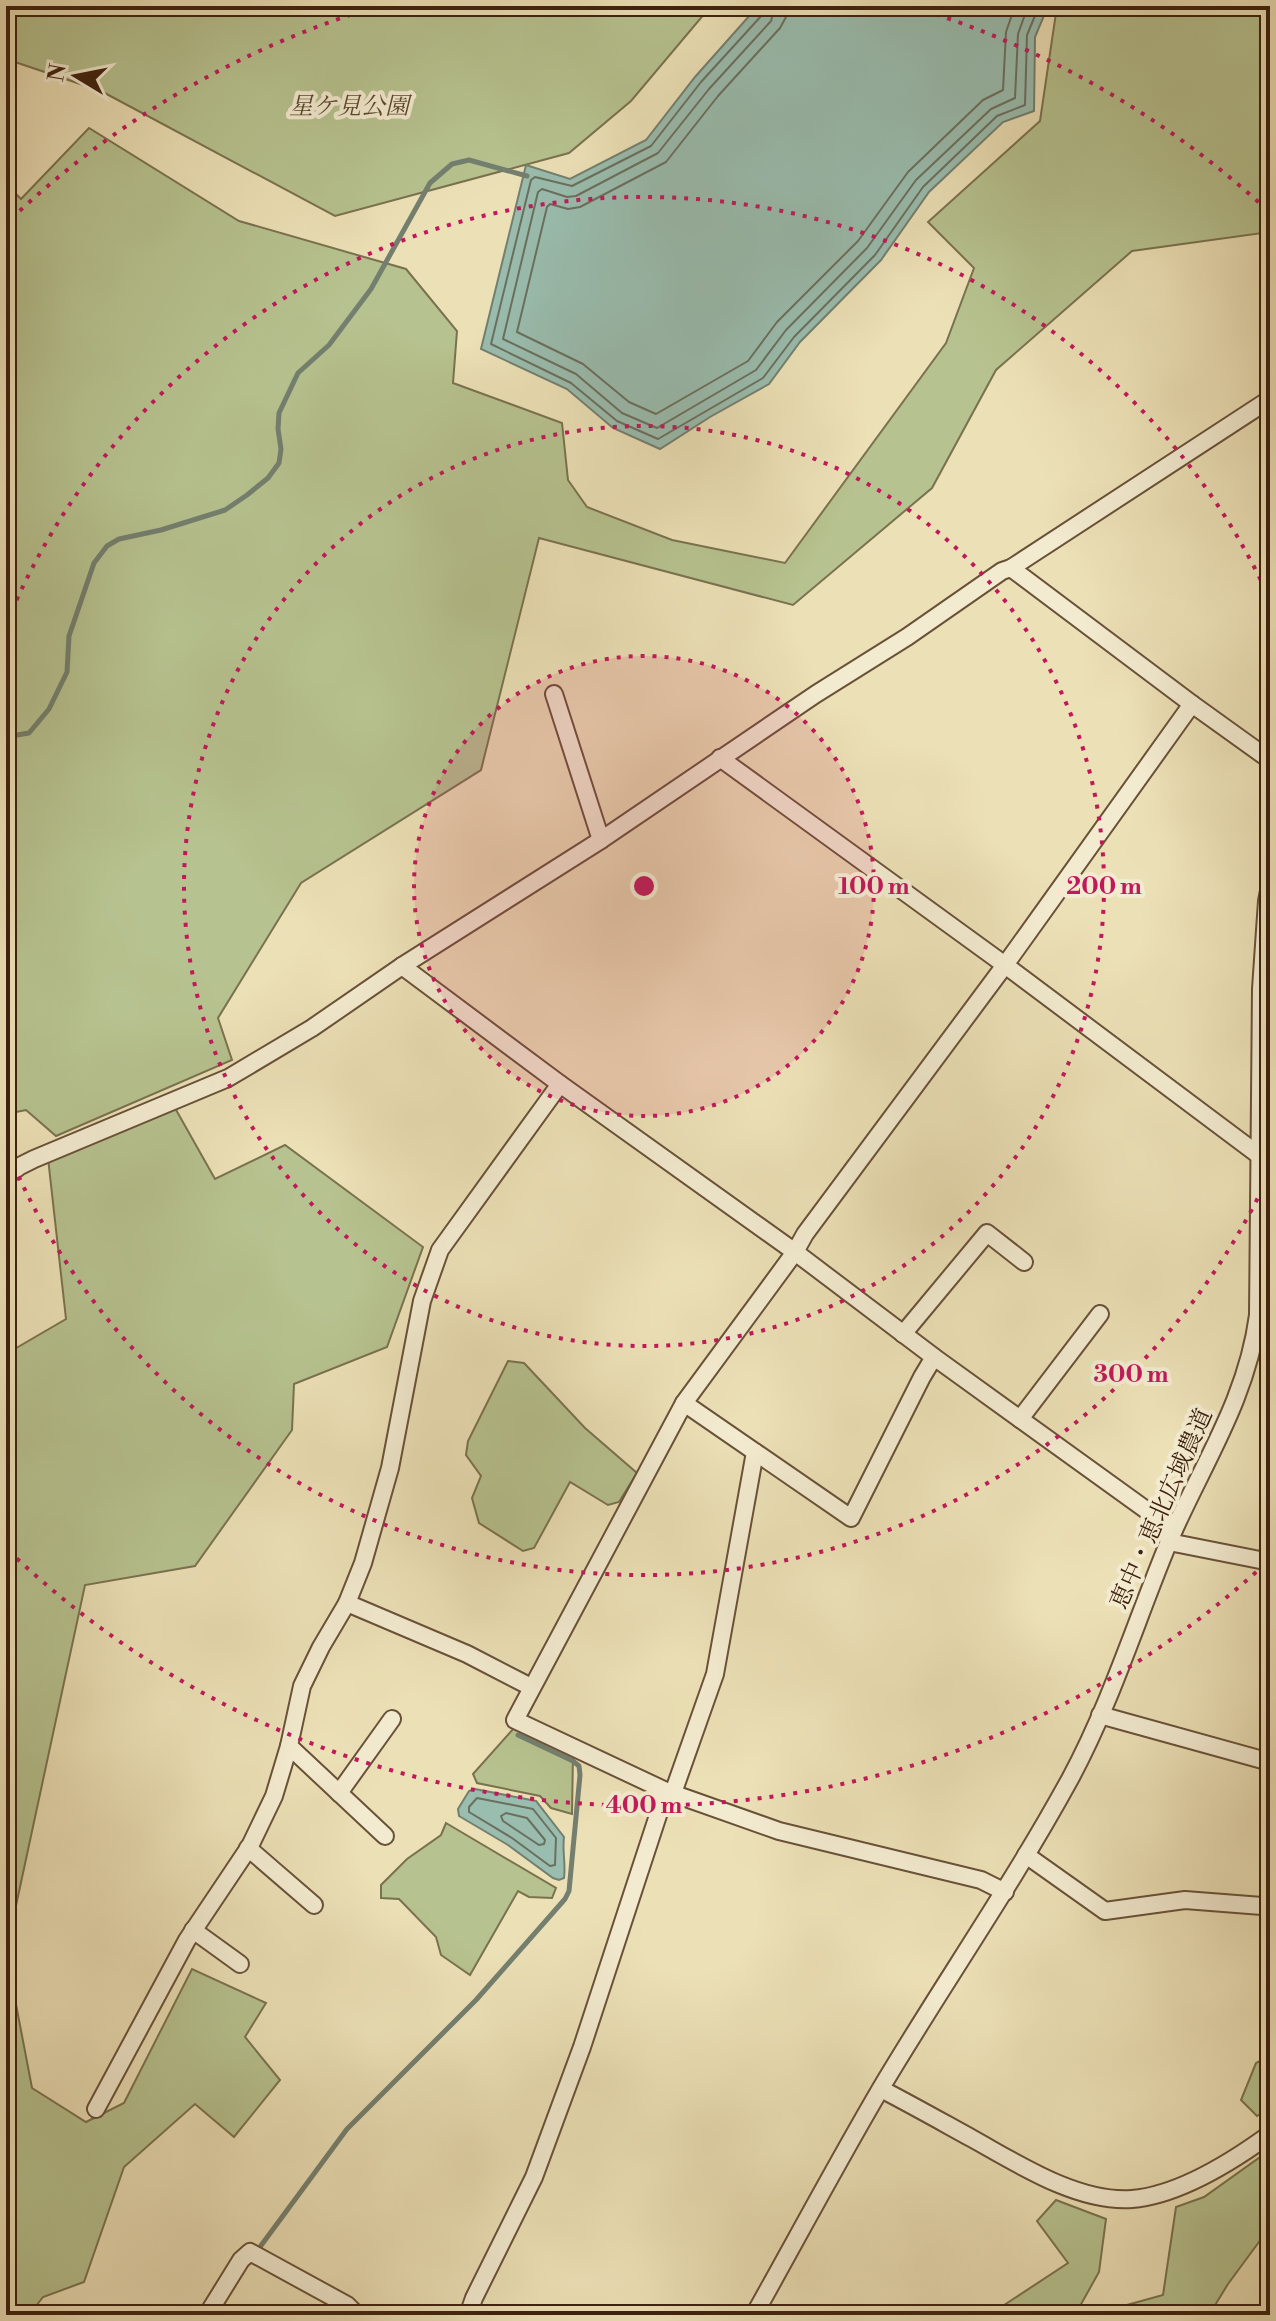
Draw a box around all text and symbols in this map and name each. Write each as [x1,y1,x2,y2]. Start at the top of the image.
north arrow [36,36,116,116]
text: N [43,61,73,84]
park label: 星ケ見公園 [289,92,413,122]
centre of rings [630,872,658,900]
text: 100 m [838,872,910,902]
text: 200 m [1066,872,1142,902]
text: 300 m [1093,1360,1169,1390]
street label: 恵中・恵北広域農道 [1104,1404,1220,1614]
text: 400 m [606,1791,682,1821]

